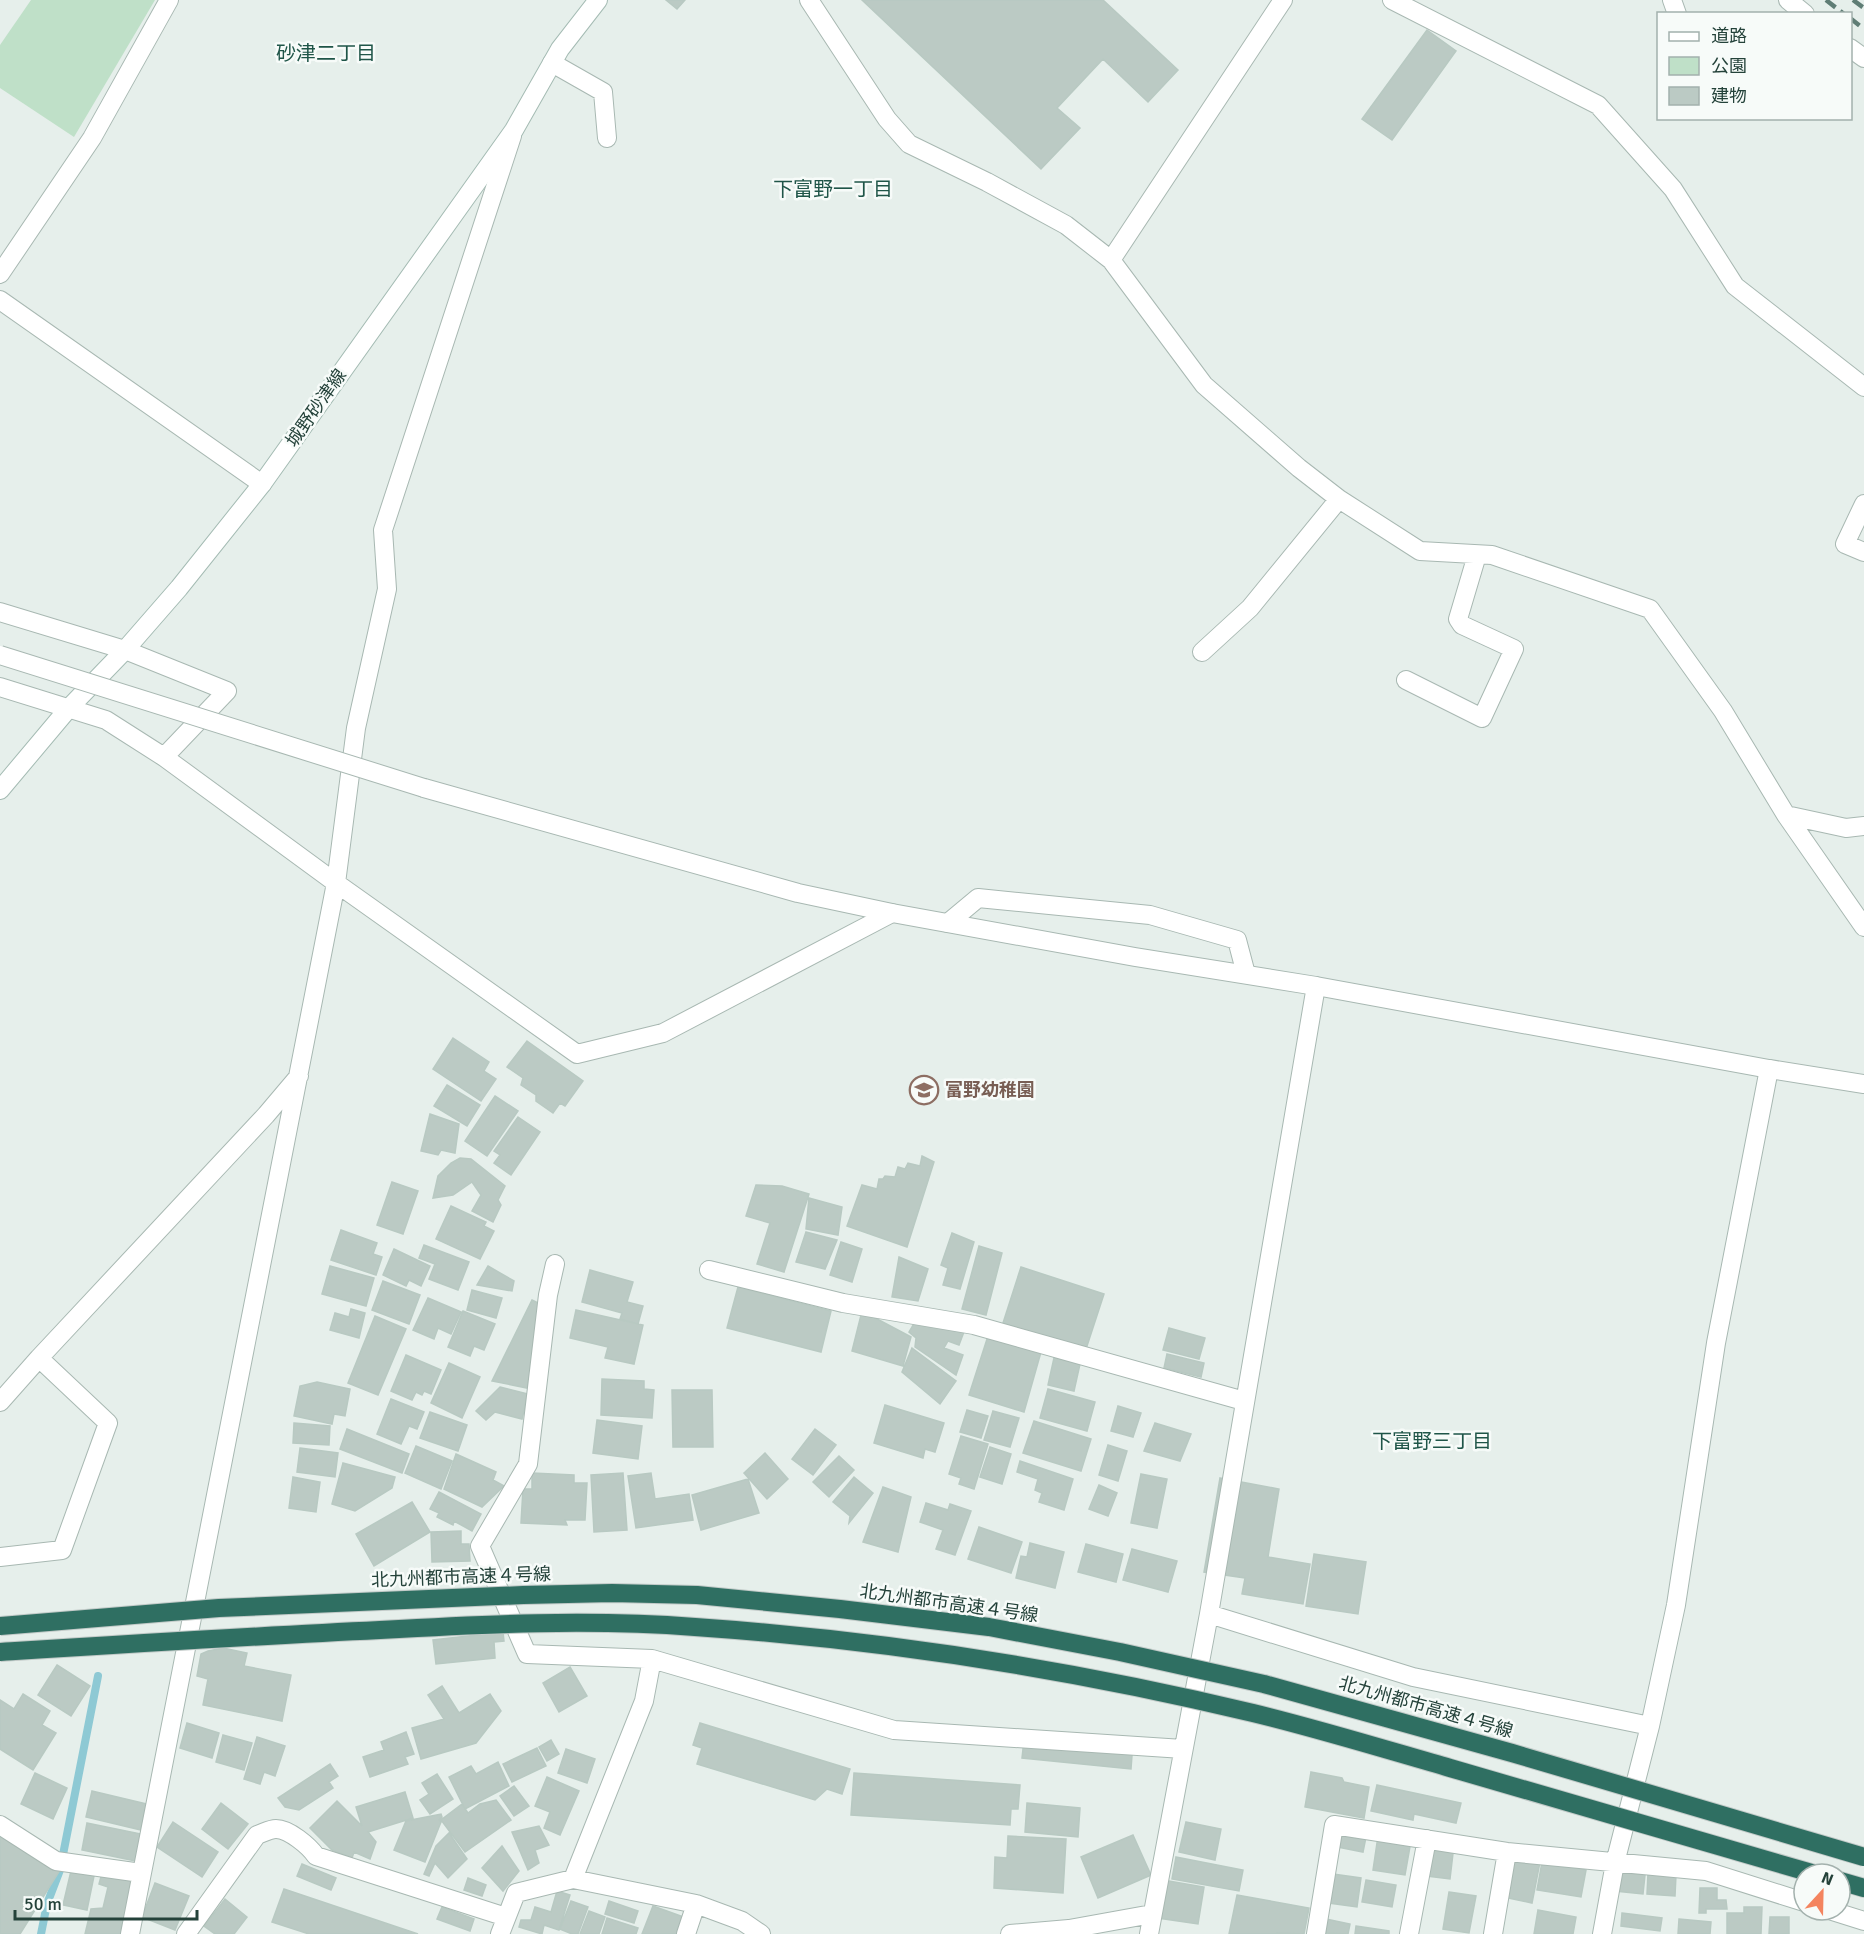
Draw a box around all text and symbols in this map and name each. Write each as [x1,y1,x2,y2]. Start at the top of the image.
legend [1657,12,1852,120]
text: 道路 [1711,25,1747,47]
district label: 砂津二丁目 [276,41,376,66]
text: 公園 [1711,55,1747,77]
text: 建物 [1711,85,1747,107]
district label: 下富野一丁目 [773,177,893,202]
street label: 城野砂津線 [281,365,351,451]
school or university icon: 富野幼稚園 [908,1074,940,1106]
place label: 富野幼稚園 [945,1079,1035,1101]
district label: 下富野三丁目 [1372,1429,1492,1454]
street label: 北九州都市高速４号線 [371,1563,551,1591]
street label: 北九州都市高速４号線 [858,1580,1040,1626]
street label: 北九州都市高速４号線 [1336,1672,1516,1742]
north arrow [1792,1862,1852,1922]
text: N [1818,1868,1836,1890]
scale bar [15,1883,196,1921]
text: 50 m [24,1893,62,1915]

